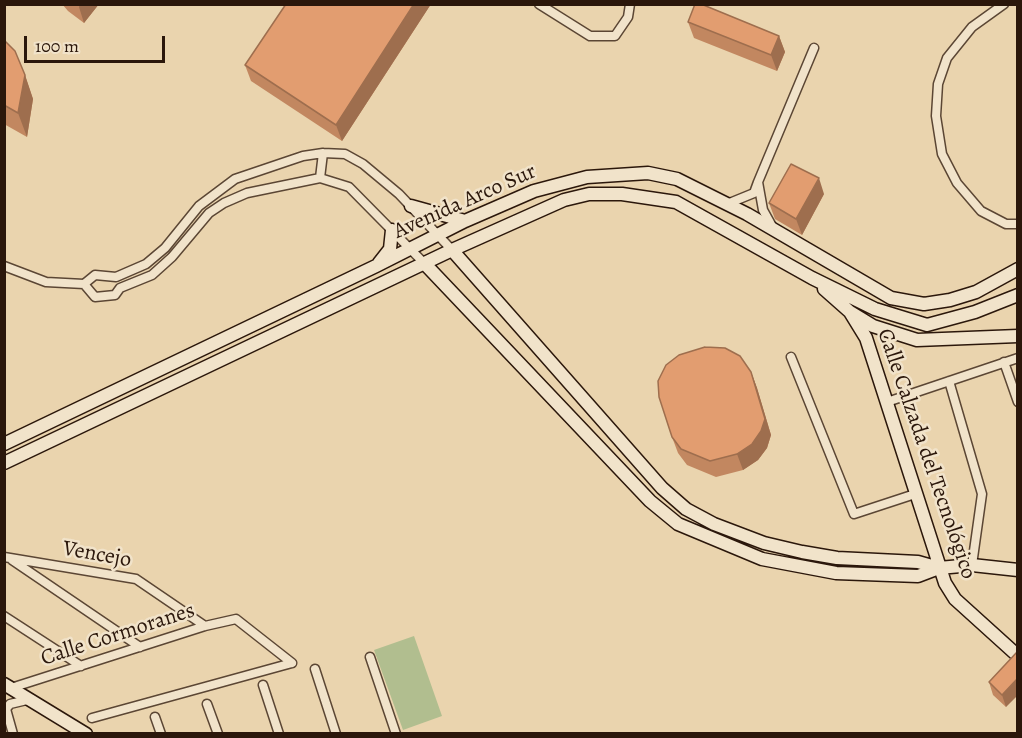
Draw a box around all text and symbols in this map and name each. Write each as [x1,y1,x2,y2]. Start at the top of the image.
scale bar [27,24,168,62]
text: 100 m [35,34,79,58]
street label: Avenida Arco Sur [390,159,540,245]
street label: Calle Calzada del Tecnológico [871,325,981,583]
street label: Vencejo [61,536,133,574]
street label: Calle Cormoranes [38,598,198,672]

